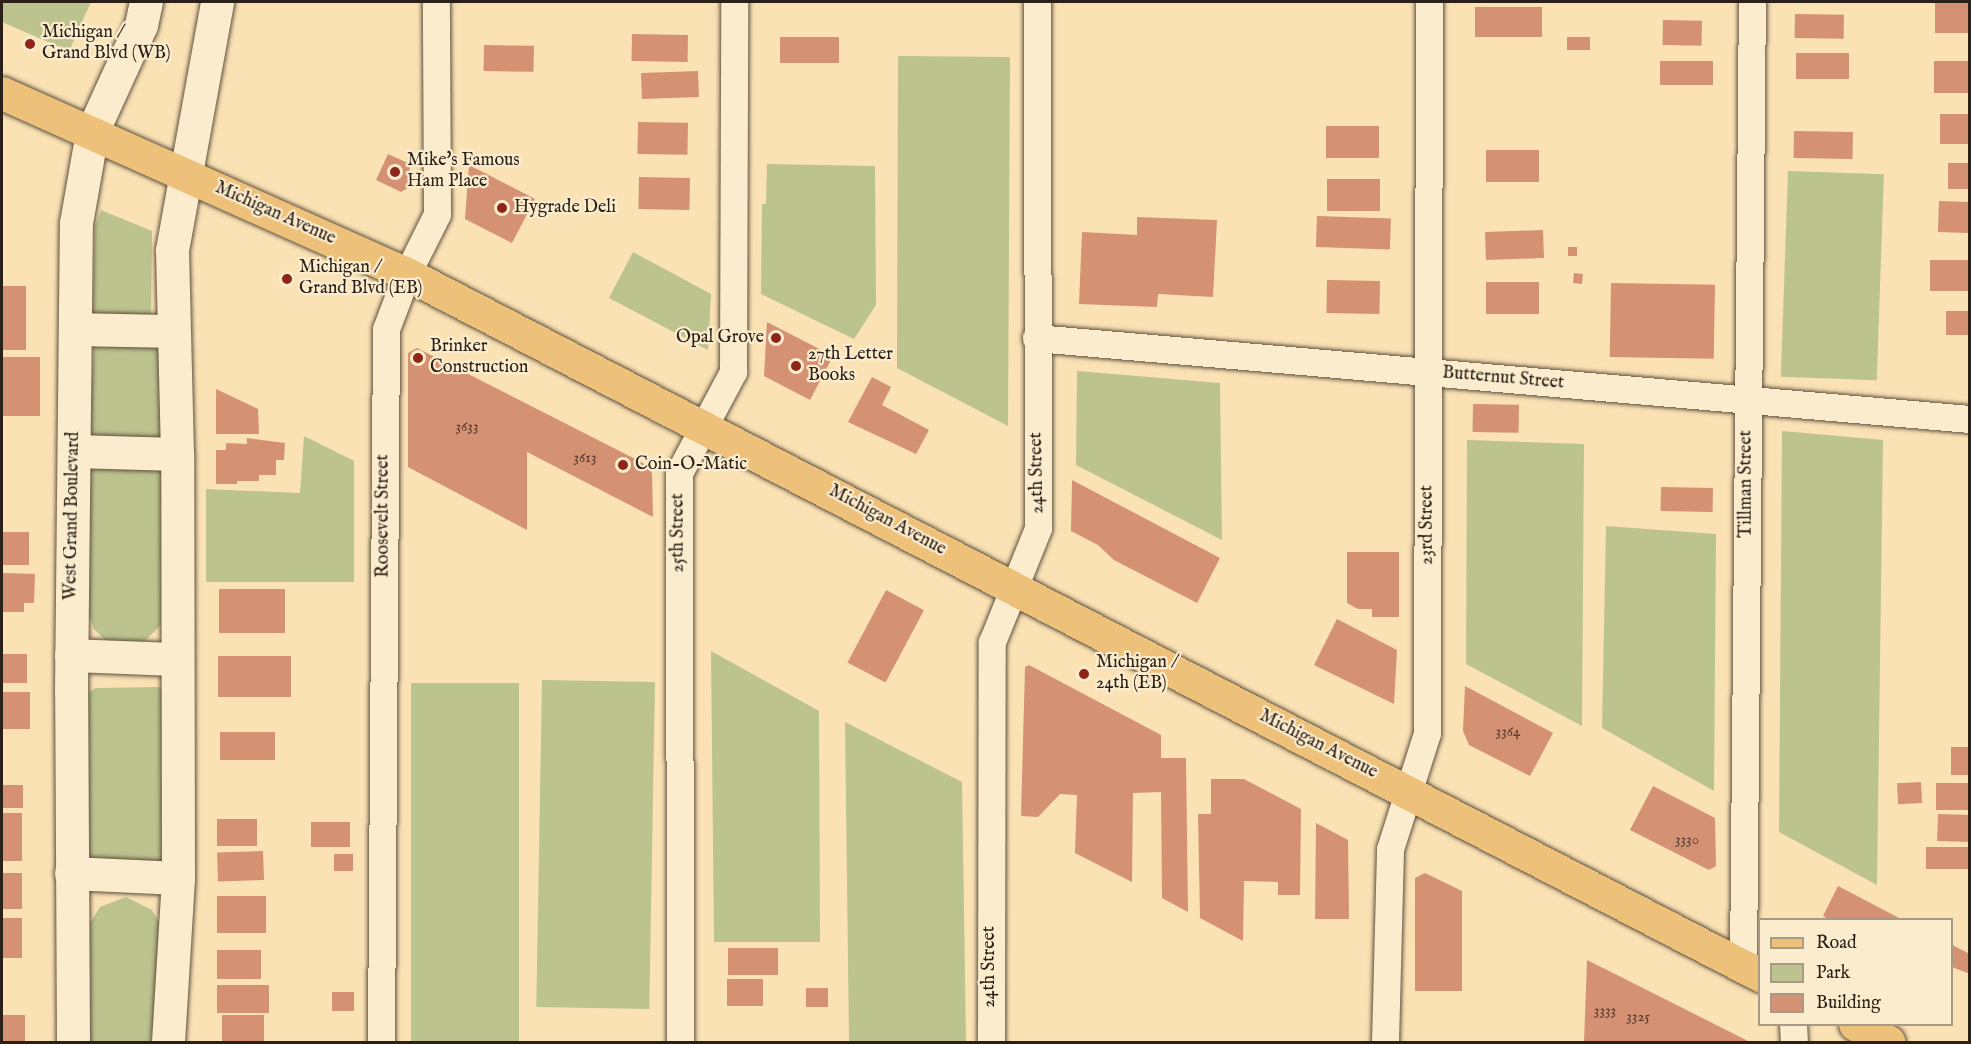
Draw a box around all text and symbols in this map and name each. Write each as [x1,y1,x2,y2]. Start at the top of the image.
place label: Michigan / Grand Blvd (WB) [42,23,171,66]
marker: Michigan / Grand Blvd (WB) [23,37,37,51]
place label: Mike's Famous Ham Place [407,151,520,194]
marker: Mike's Famous Ham Place [388,165,402,179]
street label: Michigan Avenue [211,178,339,250]
place label: Hygrade Deli [514,197,616,219]
marker: Hygrade Deli [495,201,509,215]
place label: Michigan / Grand Blvd (EB) [299,258,422,300]
marker: Michigan / Grand Blvd (EB) [280,272,294,286]
place label: Opal Grove [676,327,764,349]
marker: Opal Grove [769,331,783,345]
place label: Brinker Construction [430,337,528,380]
place label: 27th Letter Books [808,345,893,388]
marker: Brinker Construction [411,351,425,365]
marker: 27th Letter Books [789,359,803,373]
street label: Butternut Street [1441,363,1565,395]
house number: 3633 [455,418,479,436]
street label: Tillman Street [1736,430,1758,538]
street label: West Grand Boulevard [61,431,85,601]
street label: 24th Street [1026,432,1050,514]
house number: 3613 [573,449,597,467]
street label: Roosevelt Street [373,454,395,578]
place label: Coin-O-Matic [635,454,747,476]
marker: Coin-O-Matic [616,458,630,472]
street label: Michigan Avenue [825,481,949,561]
street label: 23rd Street [1417,485,1439,565]
street label: 25th Street [668,493,690,573]
place label: Michigan / 24th (EB) [1096,653,1177,696]
marker: Michigan / 24th (EB) [1077,667,1091,681]
street label: Michigan Avenue [1255,706,1381,784]
house number: 3364 [1496,723,1520,741]
house number: 3330 [1675,831,1699,849]
legend [1758,918,1953,1026]
street label: 24th Street [979,926,1001,1008]
text: Road [1816,932,1857,955]
text: Park [1816,962,1850,985]
text: Building [1816,992,1881,1015]
house number: 3333 [1594,1002,1616,1020]
house number: 3325 [1626,1008,1650,1026]

